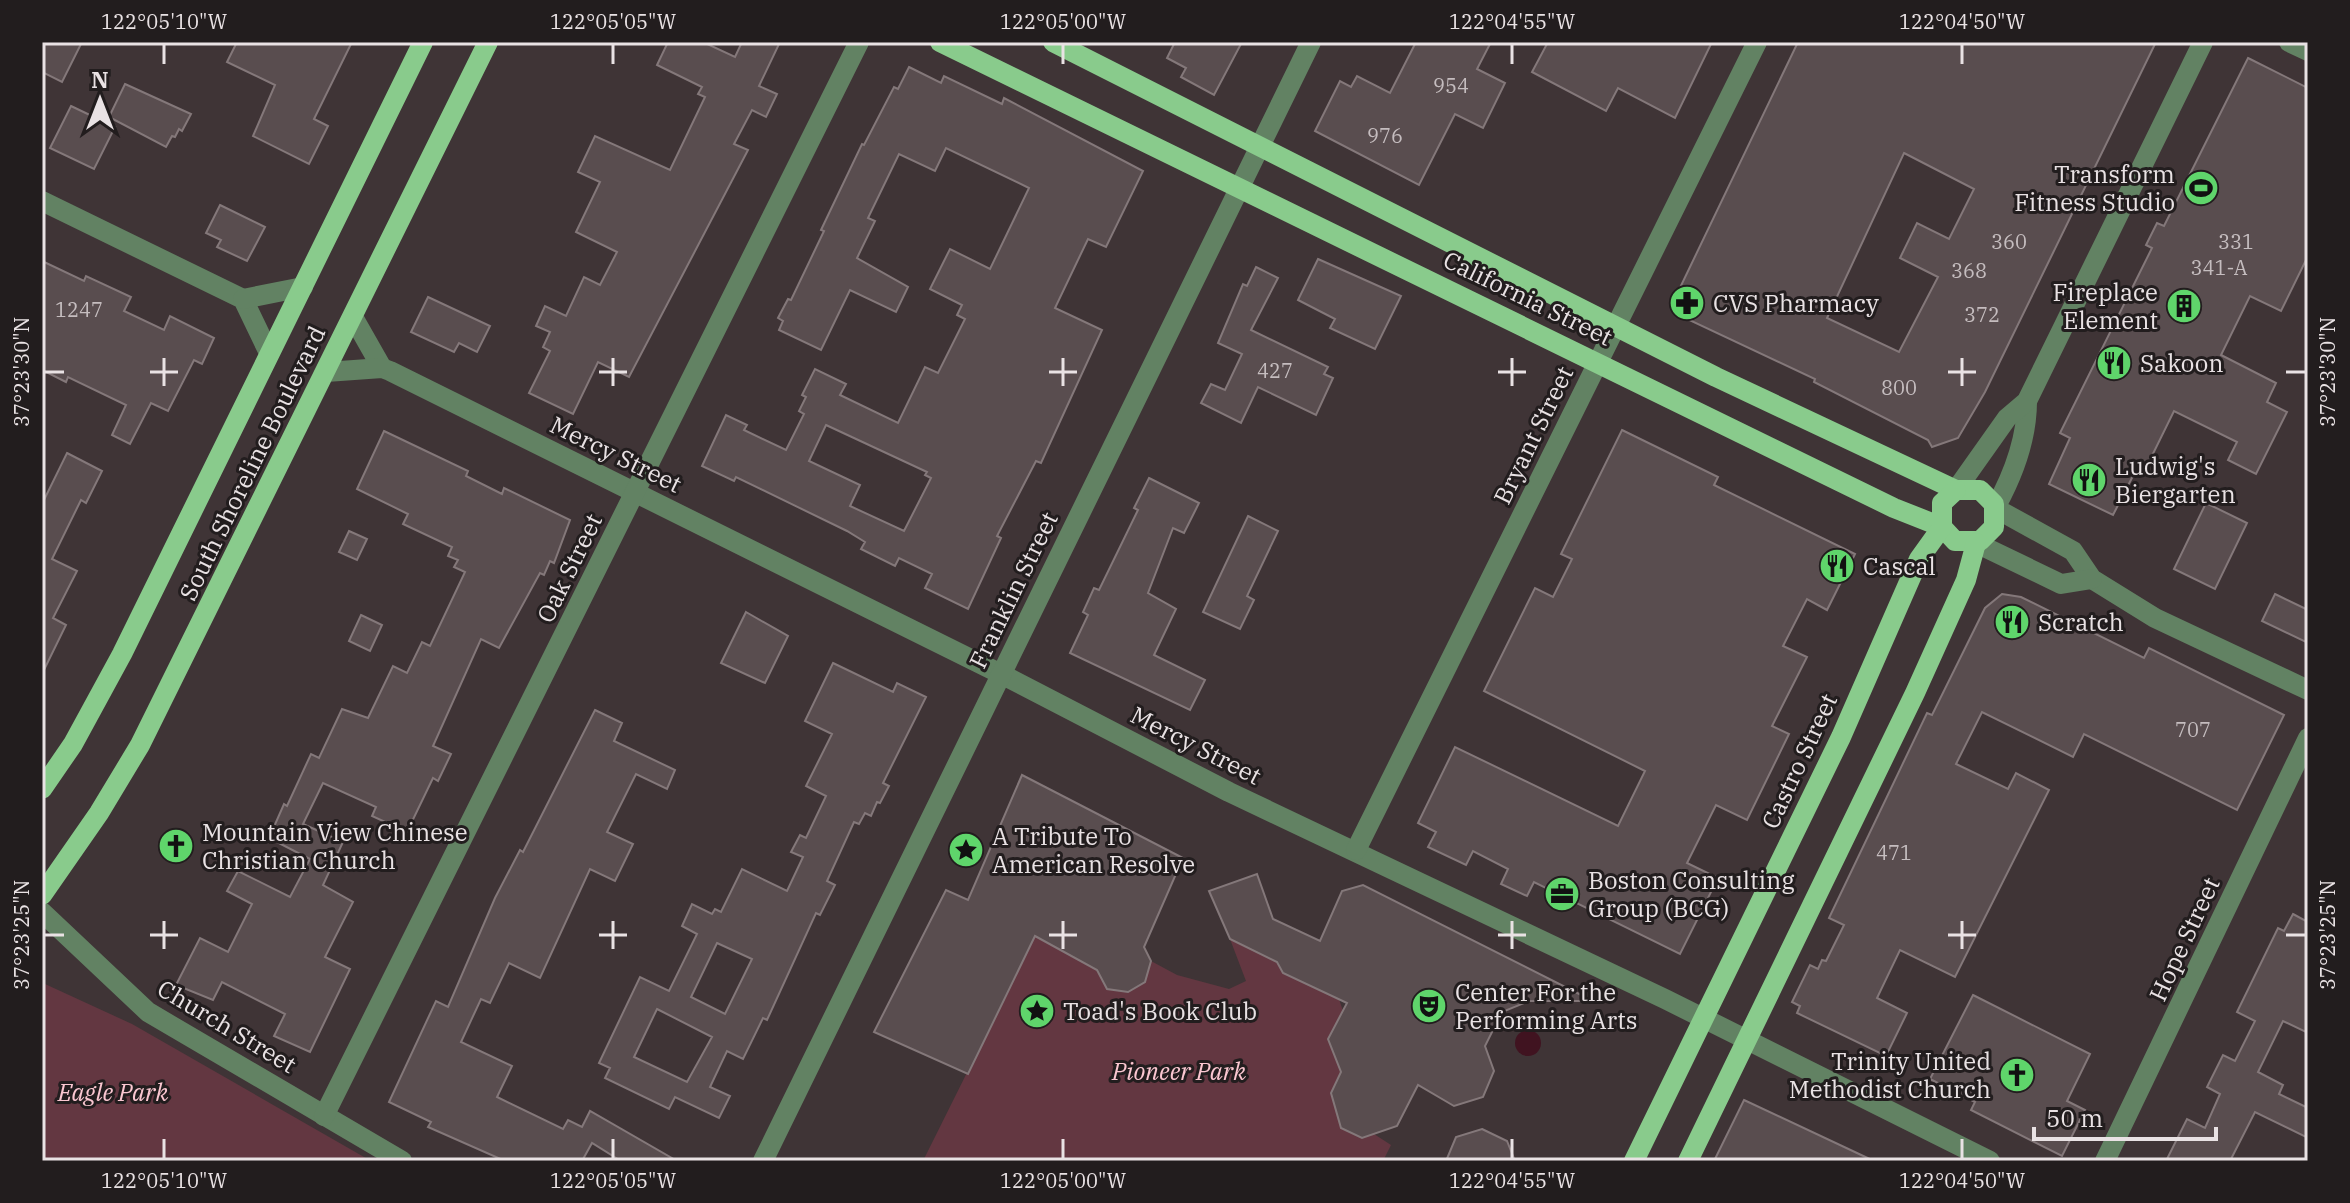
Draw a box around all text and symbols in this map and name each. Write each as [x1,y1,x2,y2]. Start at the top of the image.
text: 122°05'10"W [101,8,227,35]
text: 122°05'05"W [550,8,676,35]
text: 122°05'00"W [1000,8,1126,35]
text: 122°04'55"W [1449,8,1575,35]
text: 122°04'50"W [1899,8,2025,35]
north arrow [60,60,140,140]
text: N [91,65,109,94]
house number: 954 [1433,72,1469,99]
house number: 976 [1367,122,1403,149]
place label: Transform Fitness Studio [2014,158,2175,218]
sports icon: Transform Fitness Studio [2182,169,2220,207]
house number: 360 [1991,228,2027,255]
house number: 331 [2218,228,2254,255]
street label: California Street [1438,243,1618,353]
house number: 341-A [2190,254,2248,281]
house number: 368 [1951,257,1987,284]
place label: Fireplace Element [2052,276,2158,336]
pharmacy icon: CVS Pharmacy [1668,284,1706,322]
place label: CVS Pharmacy [1713,287,1879,319]
building icon: Fireplace Element [2165,287,2203,325]
house number: 1247 [55,296,103,323]
house number: 372 [1964,301,2000,328]
text: 37°23'30"N [8,317,35,427]
text: 37°23'30"N [2314,317,2341,427]
street label: South Shoreline Boulevard [172,320,332,606]
restaurant icon: Sakoon [2095,344,2133,382]
place label: Sakoon [2140,347,2224,379]
house number: 427 [1257,357,1293,384]
street label: Bryant Street [1486,361,1580,509]
house number: 800 [1881,374,1917,401]
street label: Mercy Street [545,408,687,500]
place label: Ludwig's Biergarten [2115,450,2236,510]
restaurant icon: Ludwig's Biergarten [2070,461,2108,499]
street label: Franklin Street [961,506,1065,674]
street label: Oak Street [529,508,609,628]
restaurant icon: Cascal [1818,547,1856,585]
place label: Cascal [1863,550,1936,582]
restaurant icon: Scratch [1993,603,2031,641]
place label: Scratch [2038,606,2124,638]
street label: Castro Street [1754,688,1844,834]
street label: Mercy Street [1125,698,1267,792]
house number: 707 [2175,716,2211,743]
place label: Mountain View Chinese Christian Church [202,816,468,876]
place label: A Tribute To American Resolve [992,820,1195,880]
church icon: Mountain View Chinese Christian Church [157,827,195,865]
place icon: A Tribute To American Resolve [947,831,985,869]
house number: 471 [1876,839,1912,866]
place label: Boston Consulting Group (BCG) [1588,864,1794,924]
street label: Hope Street [2141,872,2227,1006]
office icon: Boston Consulting Group (BCG) [1543,875,1581,913]
text: 37°23'25"N [8,880,35,990]
text: 37°23'25"N [2314,880,2341,990]
street label: Church Street [152,972,302,1080]
place label: Center For the Performing Arts [1455,976,1638,1036]
theatre icon: Center For the Performing Arts [1410,987,1448,1025]
place icon: Toad's Book Club [1018,992,1056,1030]
place label: Toad's Book Club [1063,995,1257,1027]
place label: Trinity United Methodist Church [1789,1045,1991,1105]
park label: Pioneer Park [1111,1055,1246,1087]
church icon: Trinity United Methodist Church [1998,1056,2036,1094]
park label: Eagle Park [57,1076,169,1108]
scale bar [2034,1091,2216,1141]
text: 50 m [2046,1102,2103,1134]
text: 122°05'10"W [101,1167,227,1194]
text: 122°05'05"W [550,1167,676,1194]
text: 122°05'00"W [1000,1167,1126,1194]
text: 122°04'55"W [1449,1167,1575,1194]
text: 122°04'50"W [1899,1167,2025,1194]

